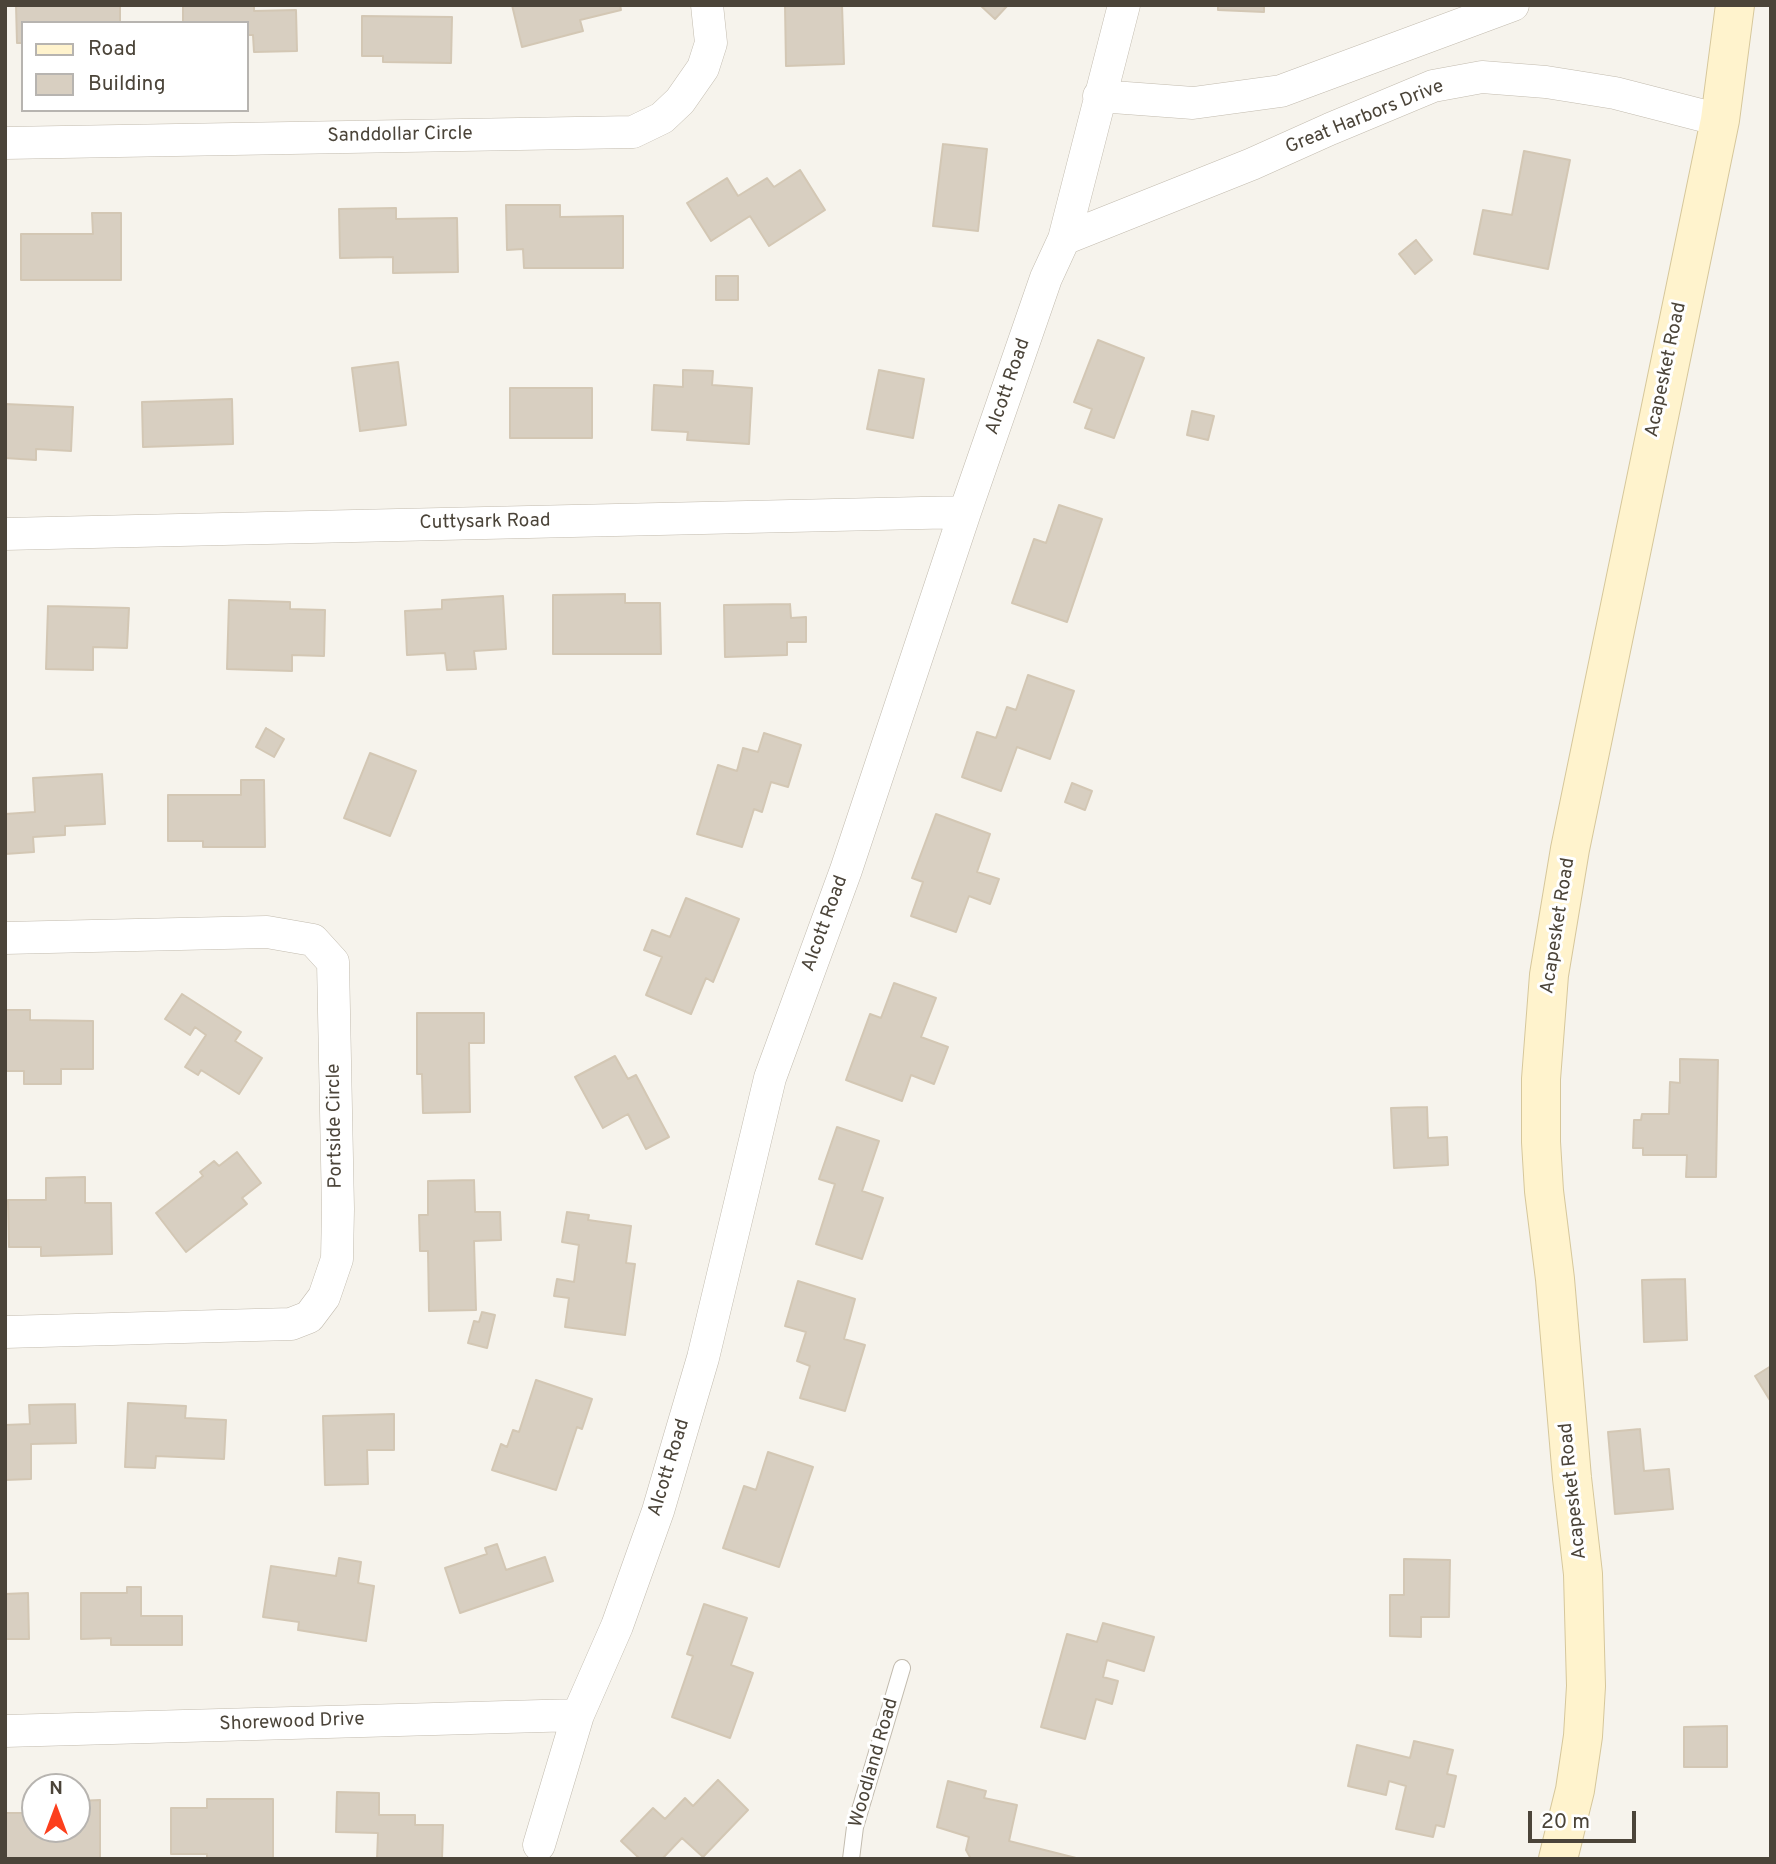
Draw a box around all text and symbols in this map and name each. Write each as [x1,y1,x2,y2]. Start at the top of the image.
legend [21,21,248,112]
text: Road [88,36,137,63]
text: Building [88,71,166,98]
street label: Great Harbors Drive [1282,76,1448,160]
street label: Sanddollar Circle [327,123,473,149]
street label: Acapesket Road [1642,300,1692,440]
street label: Alcott Road [982,336,1036,438]
street label: Cuttysark Road [419,510,551,536]
street label: Acapesket Road [1537,856,1581,996]
street label: Alcott Road [798,873,854,975]
street label: Portside Circle [324,1063,348,1189]
street label: Alcott Road [644,1417,696,1519]
street label: Acapesket Road [1555,1421,1593,1561]
street label: Woodland Road [846,1696,904,1830]
street label: Shorewood Drive [219,1709,365,1737]
north arrow [21,1773,91,1843]
text: N [49,1777,63,1801]
scale bar [1531,1798,1640,1842]
text: 20 m [1541,1809,1590,1836]

